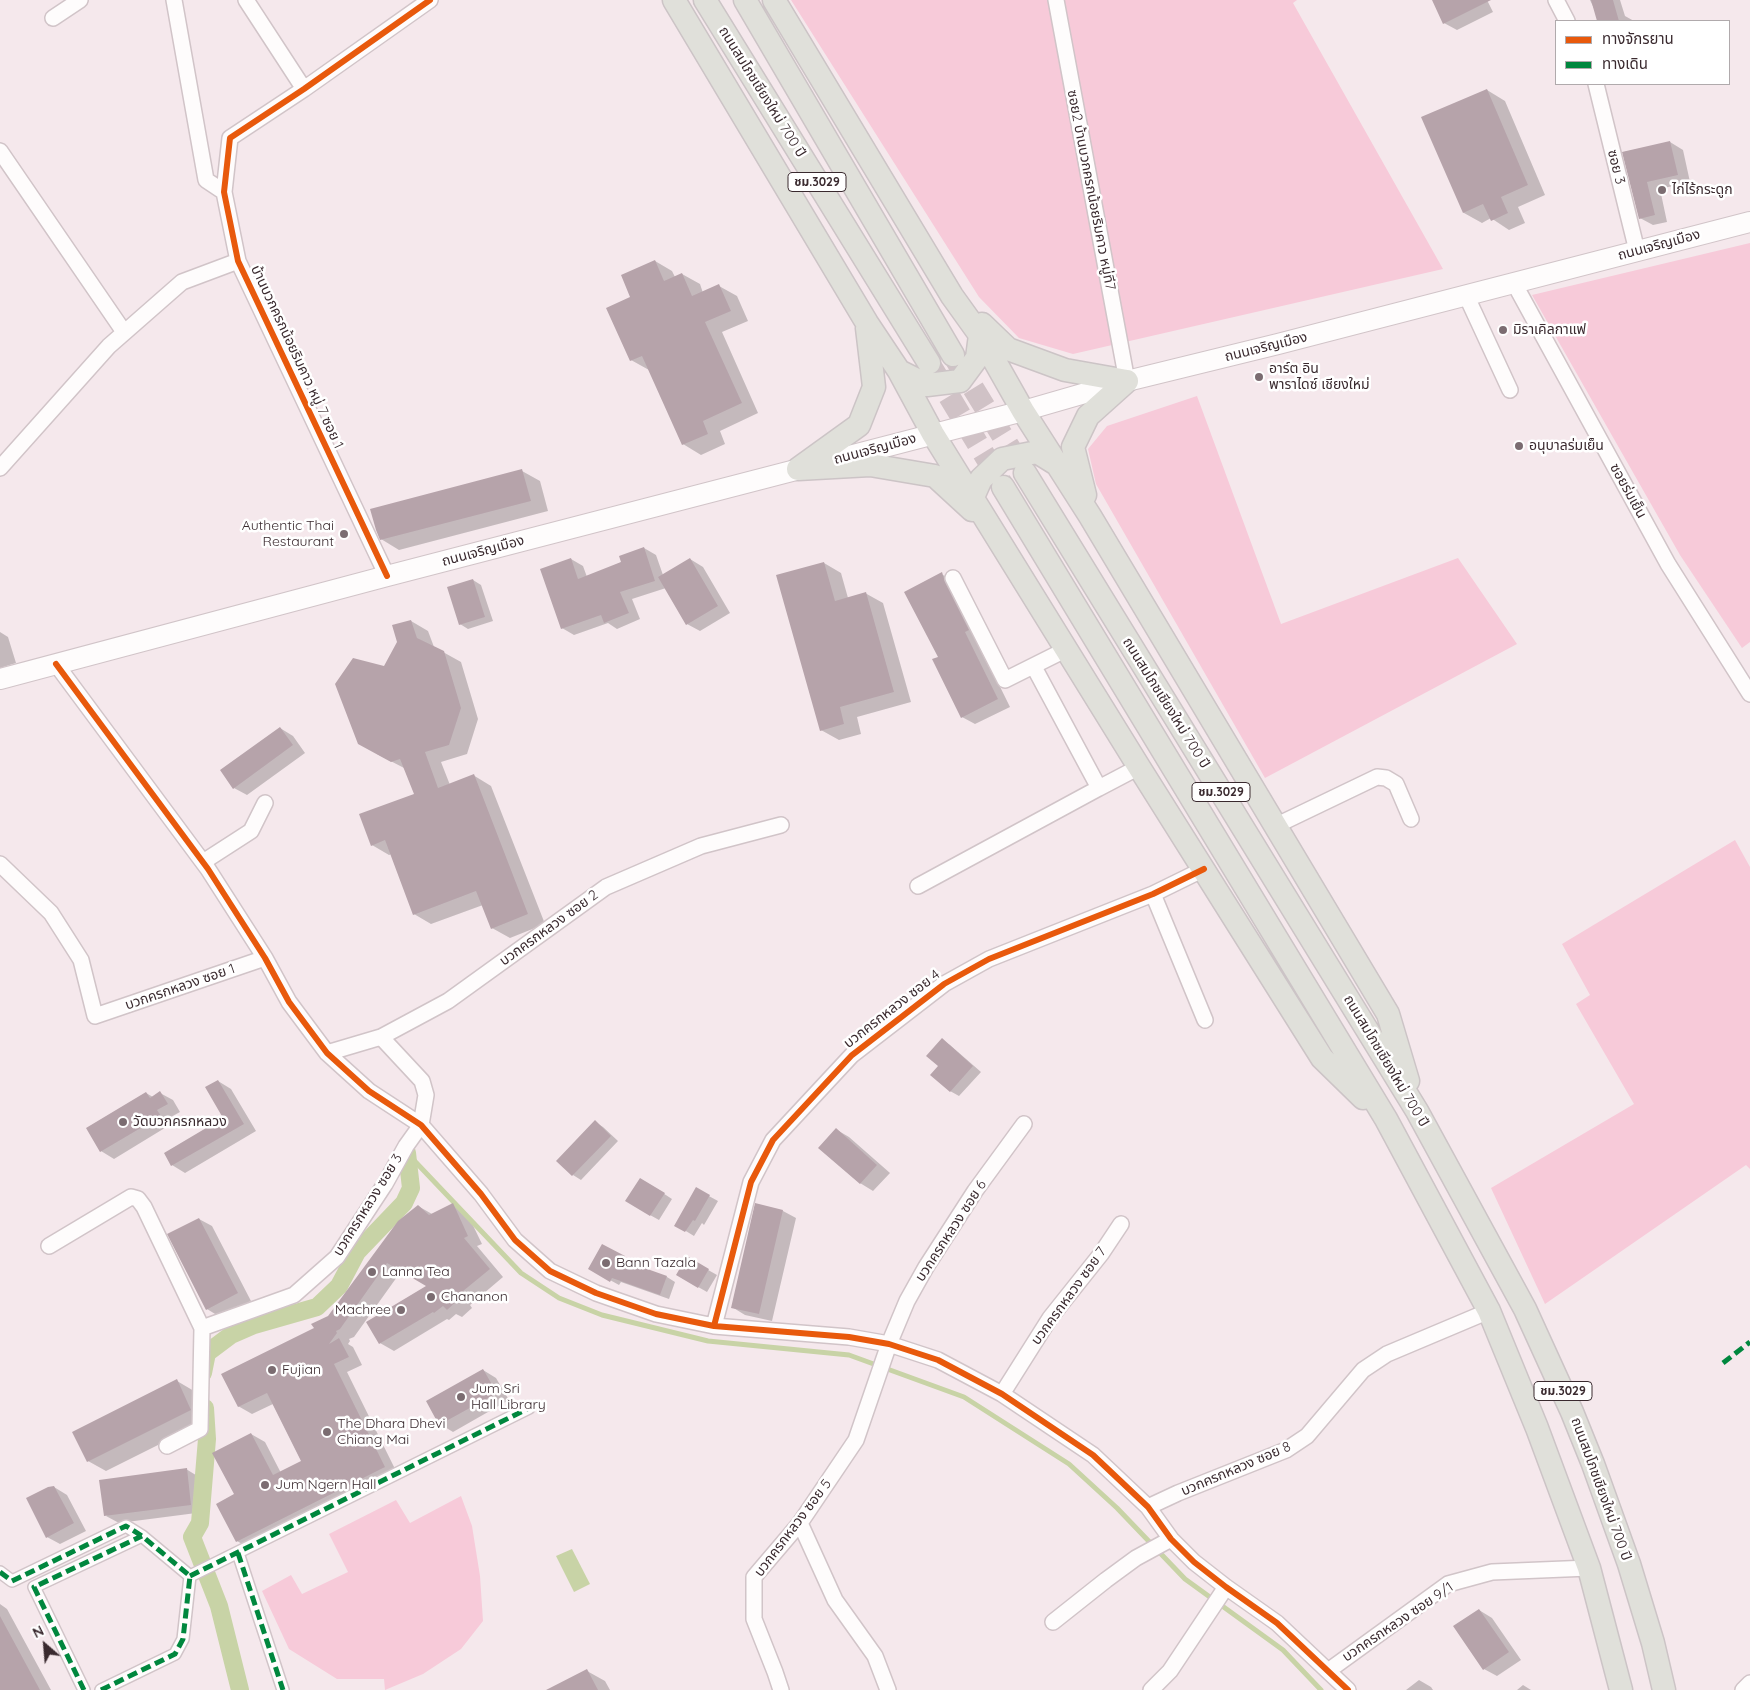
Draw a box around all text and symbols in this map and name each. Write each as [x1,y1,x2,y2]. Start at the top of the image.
legend [1555,20,1730,85]
street label: ถนนสมโภชเชียงใหม่ 700 ปี [715,24,809,160]
text: ทางจักรยาน [1602,29,1674,48]
text: ทางเดิน [1602,54,1648,73]
street label: ซอย2 บ้านบวกครกน้อยริมคาว หมู่ที7 [1063,88,1119,292]
street label: ซอย 3 [1604,148,1628,186]
road number: ชม.3029 [788,172,846,192]
place label: ไก่ไร้กระดูก [1672,182,1733,198]
marker: ไก่ไร้กระดูก [1656,184,1668,196]
street label: ถนนเจริญเมือง [1616,226,1702,264]
street label: บ้านบวกครกน้อยริมคาว หมู่ 7 ซอย 1 [247,263,347,451]
place label: มิราเคิลกาแฟ [1513,322,1586,338]
marker: มิราเคิลกาแฟ [1497,324,1509,336]
street label: ถนนเจริญเมือง [1223,329,1309,365]
place label: อาร์ต อิน พาราไดซ์ เชียงใหม่ [1269,361,1370,394]
marker: อาร์ต อิน พาราไดซ์ เชียงใหม่ [1253,371,1265,383]
street label: ถนนเจริญเมือง [832,430,918,468]
place label: อนุบาลร่มเย็น [1529,438,1604,454]
marker: อนุบาลร่มเย็น [1513,440,1525,452]
street label: ซอยร่มเย็น [1606,461,1650,521]
place label: Authentic Thai Restaurant [242,518,334,550]
marker: Authentic Thai Restaurant [338,528,350,540]
street label: ถนนเจริญเมือง [440,532,526,570]
street label: ถนนสมโภชเชียงใหม่ 700 ปี [1119,635,1213,771]
road number: ชม.3029 [1192,782,1250,802]
street label: บวกครกหลวง ซอย 2 [496,887,602,969]
street label: บวกครกหลวง ซอย 1 [123,960,237,1014]
street label: บวกครกหลวง ซอย 4 [841,966,943,1052]
street label: ถนนสมโภชเชียงใหม่ 700 ปี [1340,992,1432,1130]
place label: วัดบวกครกหลวง [133,1114,227,1130]
marker: วัดบวกครกหลวง [117,1116,129,1128]
street label: บวกครกหลวง ซอย 3 [330,1151,406,1259]
street label: บวกครกหลวง ซอย 6 [912,1177,990,1285]
street label: บวกครกหลวง ซอย 7 [1028,1244,1110,1348]
place label: Bann Tazala [616,1255,696,1271]
marker: Bann Tazala [600,1257,612,1269]
place label: Lanna Tea [382,1264,450,1280]
marker: Lanna Tea [366,1266,378,1278]
place label: Chananon [441,1289,508,1305]
marker: Chananon [425,1291,437,1303]
place label: Machree [335,1302,391,1318]
marker: Machree [395,1304,407,1316]
place label: Fujian [282,1362,321,1378]
marker: Fujian [266,1364,278,1376]
place label: Jum Sri Hall Library [471,1381,546,1414]
road number: ชม.3029 [1534,1382,1592,1400]
marker: Jum Sri Hall Library [455,1391,467,1403]
street label: ถนนสมโภชเชียงใหม่ 700 ปี [1567,1415,1635,1563]
place label: The Dhara Dhevi Chiang Mai [337,1416,445,1448]
marker: The Dhara Dhevi Chiang Mai [321,1426,333,1438]
street label: บวกครกหลวง ซอย 8 [1179,1438,1293,1500]
street label: บวกครกหลวง ซอย 5 [751,1476,835,1580]
place label: Jum Ngern Hall [275,1477,376,1493]
marker: Jum Ngern Hall [259,1479,271,1491]
street label: บวกครกหลวง ซอย 9/1 [1339,1579,1457,1665]
north arrow [20,1620,70,1670]
text: N [30,1621,47,1642]

